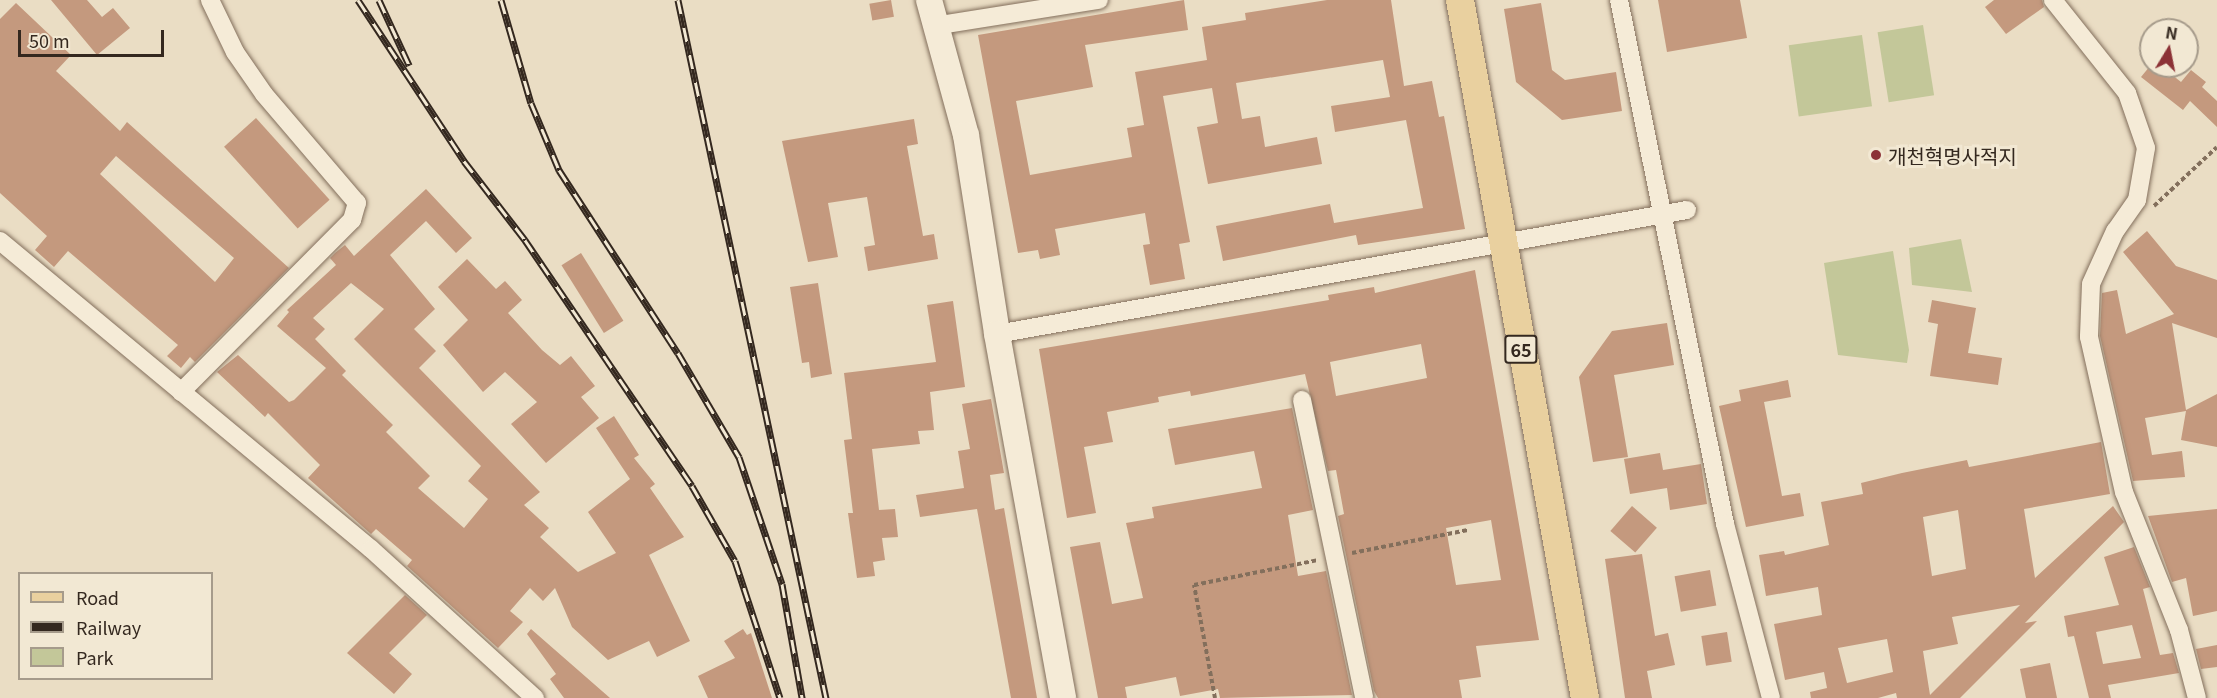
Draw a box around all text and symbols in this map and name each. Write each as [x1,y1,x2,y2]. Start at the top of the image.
scale bar [21,18,166,56]
north arrow [2139,18,2199,78]
text: N [2164,19,2180,45]
text: 50 m [29,27,70,53]
place label: 개천혁명사적지 [1888,143,2017,167]
marker: 개천혁명사적지 [1869,148,1883,162]
road number: 65 [1503,334,1539,364]
legend [18,572,213,680]
text: Road [76,584,119,610]
text: Railway [76,614,141,640]
text: Park [76,644,114,670]

